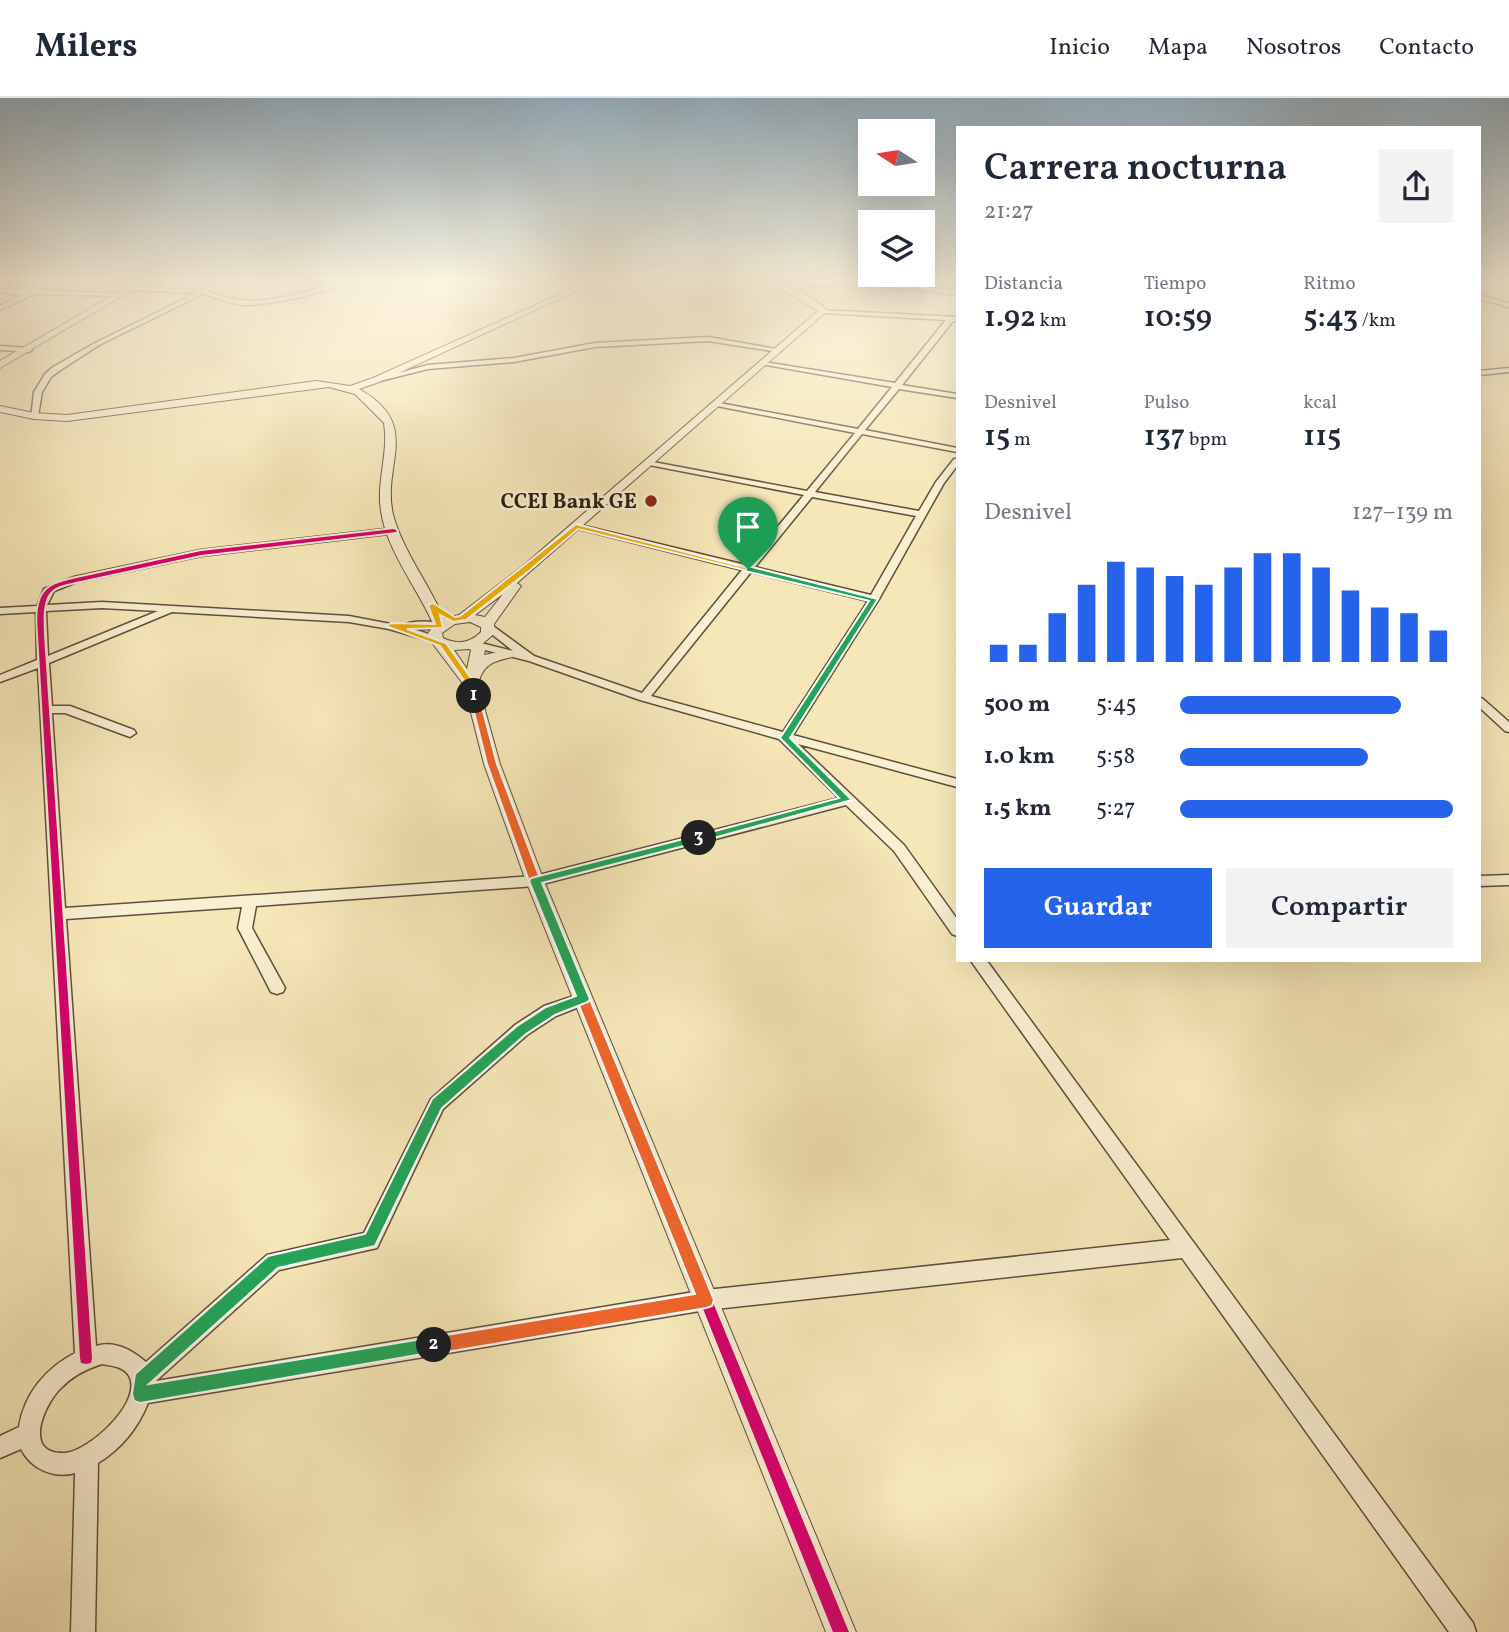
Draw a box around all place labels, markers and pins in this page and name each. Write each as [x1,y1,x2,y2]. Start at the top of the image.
place label: CCEI Bank GE [500,488,637,517]
marker: CCEI Bank GE [643,493,659,509]
pin [718,497,778,569]
pin: 1 [456,678,491,714]
pin: 3 [682,820,716,856]
pin: 2 [416,1328,452,1362]

